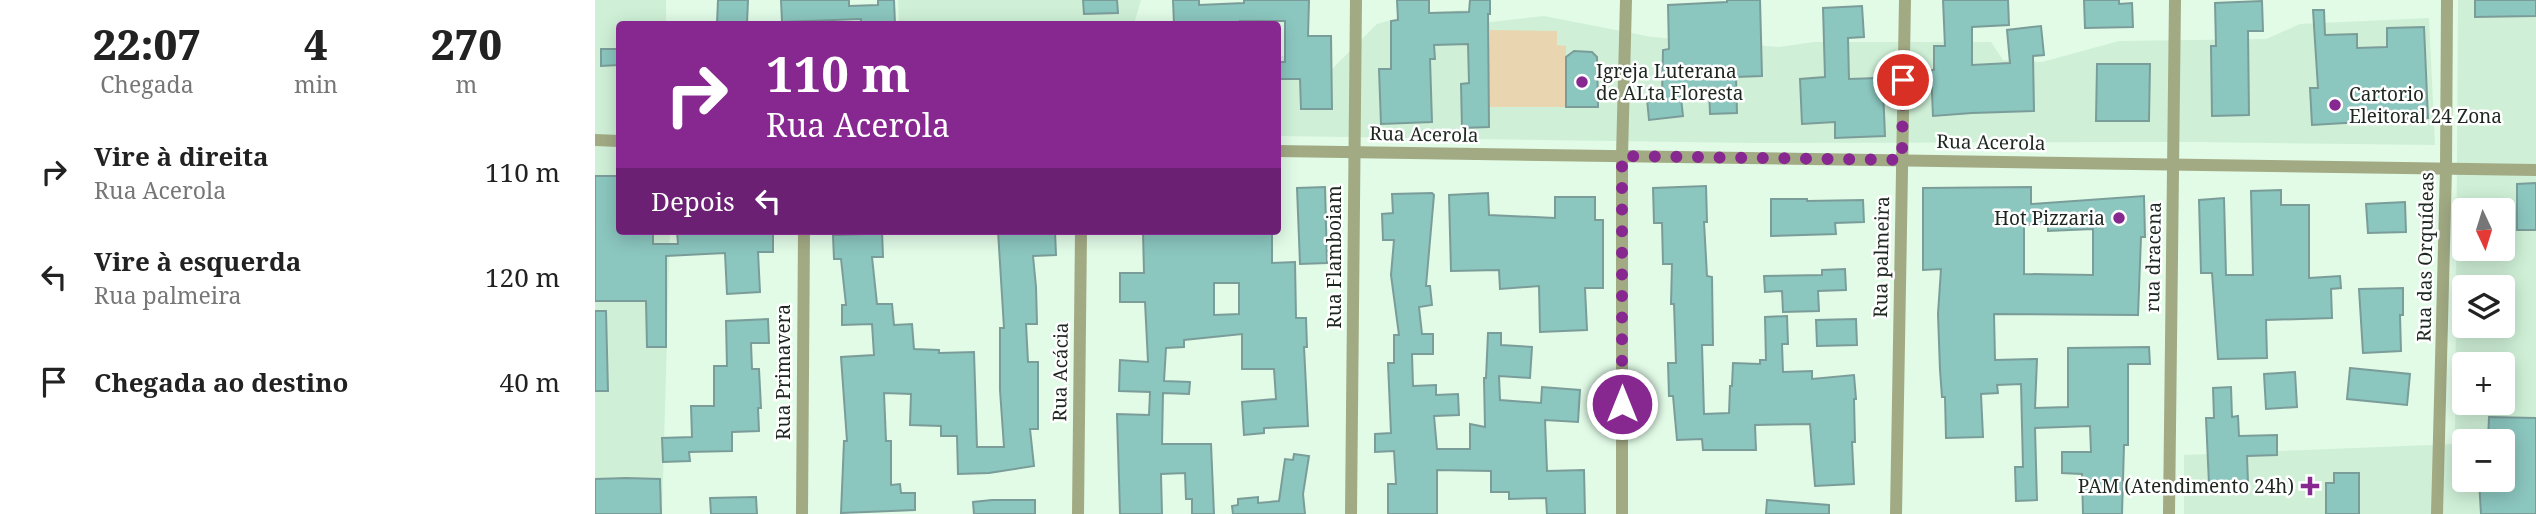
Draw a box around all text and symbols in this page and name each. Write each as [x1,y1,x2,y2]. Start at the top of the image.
text: 22:07 [93,15,201,72]
text: 4 [304,15,328,72]
text: 270 [431,15,502,72]
text: 110 m [766,40,910,106]
icon: right [651,49,742,140]
pin [1873,50,1933,110]
place label: Igreja Luterana de ALta Floresta [1596,58,1743,106]
icon: arrive [1884,61,1922,99]
text: Chegada [100,68,194,100]
text: min [294,68,338,100]
text: m [456,68,477,100]
marker: Igreja Luterana de ALta Floresta [1574,74,1590,90]
place label: Cartorio Eleitoral 24 Zona [2349,81,2502,129]
marker: Cartorio Eleitoral 24 Zona [2327,97,2343,113]
text: Rua Acerola [766,103,950,146]
street label: Rua Acerola [1369,120,1479,148]
street label: Rua Acerola [1936,128,2046,156]
text: Vire à direita [94,138,269,174]
icon: right [35,153,73,191]
text: 110 m [485,154,560,190]
street label: Rua das Orquídeas [2411,172,2439,342]
text: Rua Acerola [94,174,226,206]
icon: left [749,182,787,220]
text: Depois [651,183,735,219]
street label: Rua Flamboiam [1321,185,1347,329]
street label: Rua palmeira [1867,196,1895,318]
north arrow [2452,198,2515,261]
map controls [2452,198,2515,492]
street label: rua dracena [2139,202,2167,312]
place label: Hot Pizzaria [1994,205,2105,231]
marker: Hot Pizzaria [2111,210,2127,226]
text: Vire à esquerda [94,243,301,279]
icon: left [35,258,73,296]
text: 120 m [485,259,560,295]
button: layers [2452,275,2515,338]
text: Rua palmeira [94,279,242,311]
street label: Rua Primavera [770,304,796,440]
street label: Rua Acácia [1046,322,1074,422]
button: + [2452,352,2515,415]
icon: arrive [35,363,73,401]
text: Chegada ao destino [94,364,349,400]
text: 40 m [500,364,560,400]
position arrow [1585,367,1659,441]
button: − [2452,429,2515,492]
place label: PAM (Atendimento 24h) [2078,473,2294,499]
marker: PAM (Atendimento 24h) [2300,476,2320,496]

